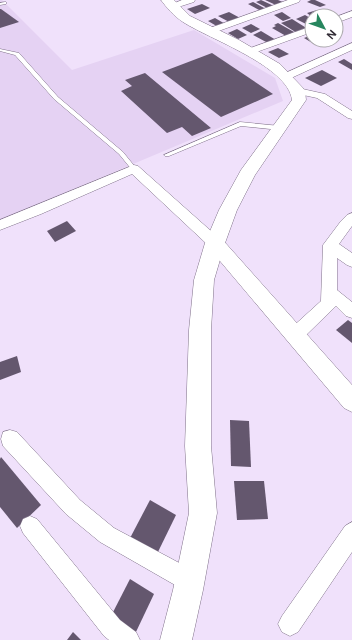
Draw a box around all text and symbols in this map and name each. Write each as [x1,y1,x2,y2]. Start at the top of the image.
north arrow [304,8,344,48]
text: N [324,27,339,42]

